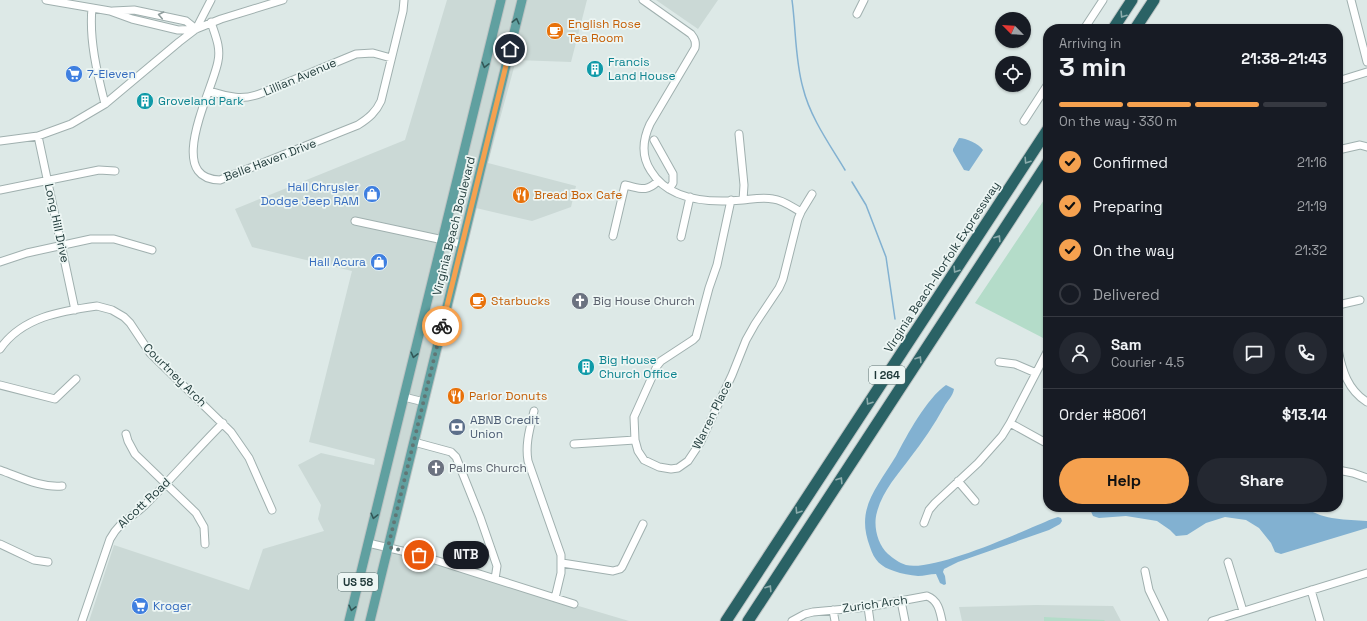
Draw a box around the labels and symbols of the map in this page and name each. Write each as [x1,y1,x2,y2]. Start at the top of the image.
one-way arrow [1120,10,1127,17]
one-way arrow [158,12,164,20]
north arrow [995,12,1031,48]
place label: English Rose Tea Room [568,16,641,46]
one-way arrow [512,18,520,24]
cafe icon: English Rose Tea Room [545,21,565,41]
pin [493,32,527,66]
street label: Lillian Avenue [261,54,339,100]
place label: Francis Land House [608,54,676,84]
building icon: Francis Land House [585,59,605,79]
one-way arrow [481,62,489,68]
supermarket icon: 7-Eleven [64,64,84,84]
place label: 7-Eleven [87,66,136,82]
building icon: Groveland Park [135,91,155,111]
place label: Groveland Park [158,93,244,109]
street label: Belle Haven Drive [221,135,319,185]
street label: Virginia Beach Boulevard [429,155,479,297]
one-way arrow [1025,157,1032,164]
street label: Virginia Beach-Norfolk Expressway [880,178,1004,356]
place label: Hall Chrysler Dodge Jeep RAM [261,179,359,209]
street label: Long Hill Drive [41,182,73,264]
shop icon: Hall Chrysler Dodge Jeep RAM [362,184,382,204]
restaurant icon: Bread Box Cafe [511,185,531,205]
place label: Bread Box Cafe [534,187,622,203]
one-way arrow [993,236,1000,243]
shop icon: Hall Acura [369,252,389,272]
place label: Hall Acura [309,254,366,270]
one-way arrow [953,266,960,273]
cafe icon: Starbucks [468,291,488,311]
church icon: Big House Church [570,291,590,311]
place label: Starbucks [491,293,550,309]
place label: Big House Church [593,293,695,309]
courier [422,306,462,346]
street label: Courtney Arch [140,340,210,410]
one-way arrow [410,351,419,358]
place label: Big House Church Office [599,352,677,382]
one-way arrow [914,356,922,363]
building icon: Big House Church Office [576,357,596,377]
road number: I 264 [869,366,905,384]
street label: Warren Place [688,378,736,452]
restaurant icon: Parlor Donuts [446,386,466,406]
place label: Parlor Donuts [469,388,547,404]
one-way arrow [867,398,874,405]
place label: ABNB Credit Union [470,412,540,442]
bank icon: ABNB Credit Union [447,417,467,437]
church icon: Palms Church [426,458,446,478]
place label: Palms Church [449,460,527,476]
street label: Alcott Road [114,474,174,532]
one-way arrow [836,477,843,484]
one-way arrow [795,507,803,514]
one-way arrow [371,513,379,520]
pin [402,538,436,572]
callout: NTB [443,541,489,569]
road number: US 58 [338,573,378,591]
one-way arrow [765,586,772,593]
street label: Zurich Arch [841,592,909,616]
supermarket icon: Kroger [130,596,150,616]
place label: Kroger [153,598,192,614]
one-way arrow [348,604,357,611]

